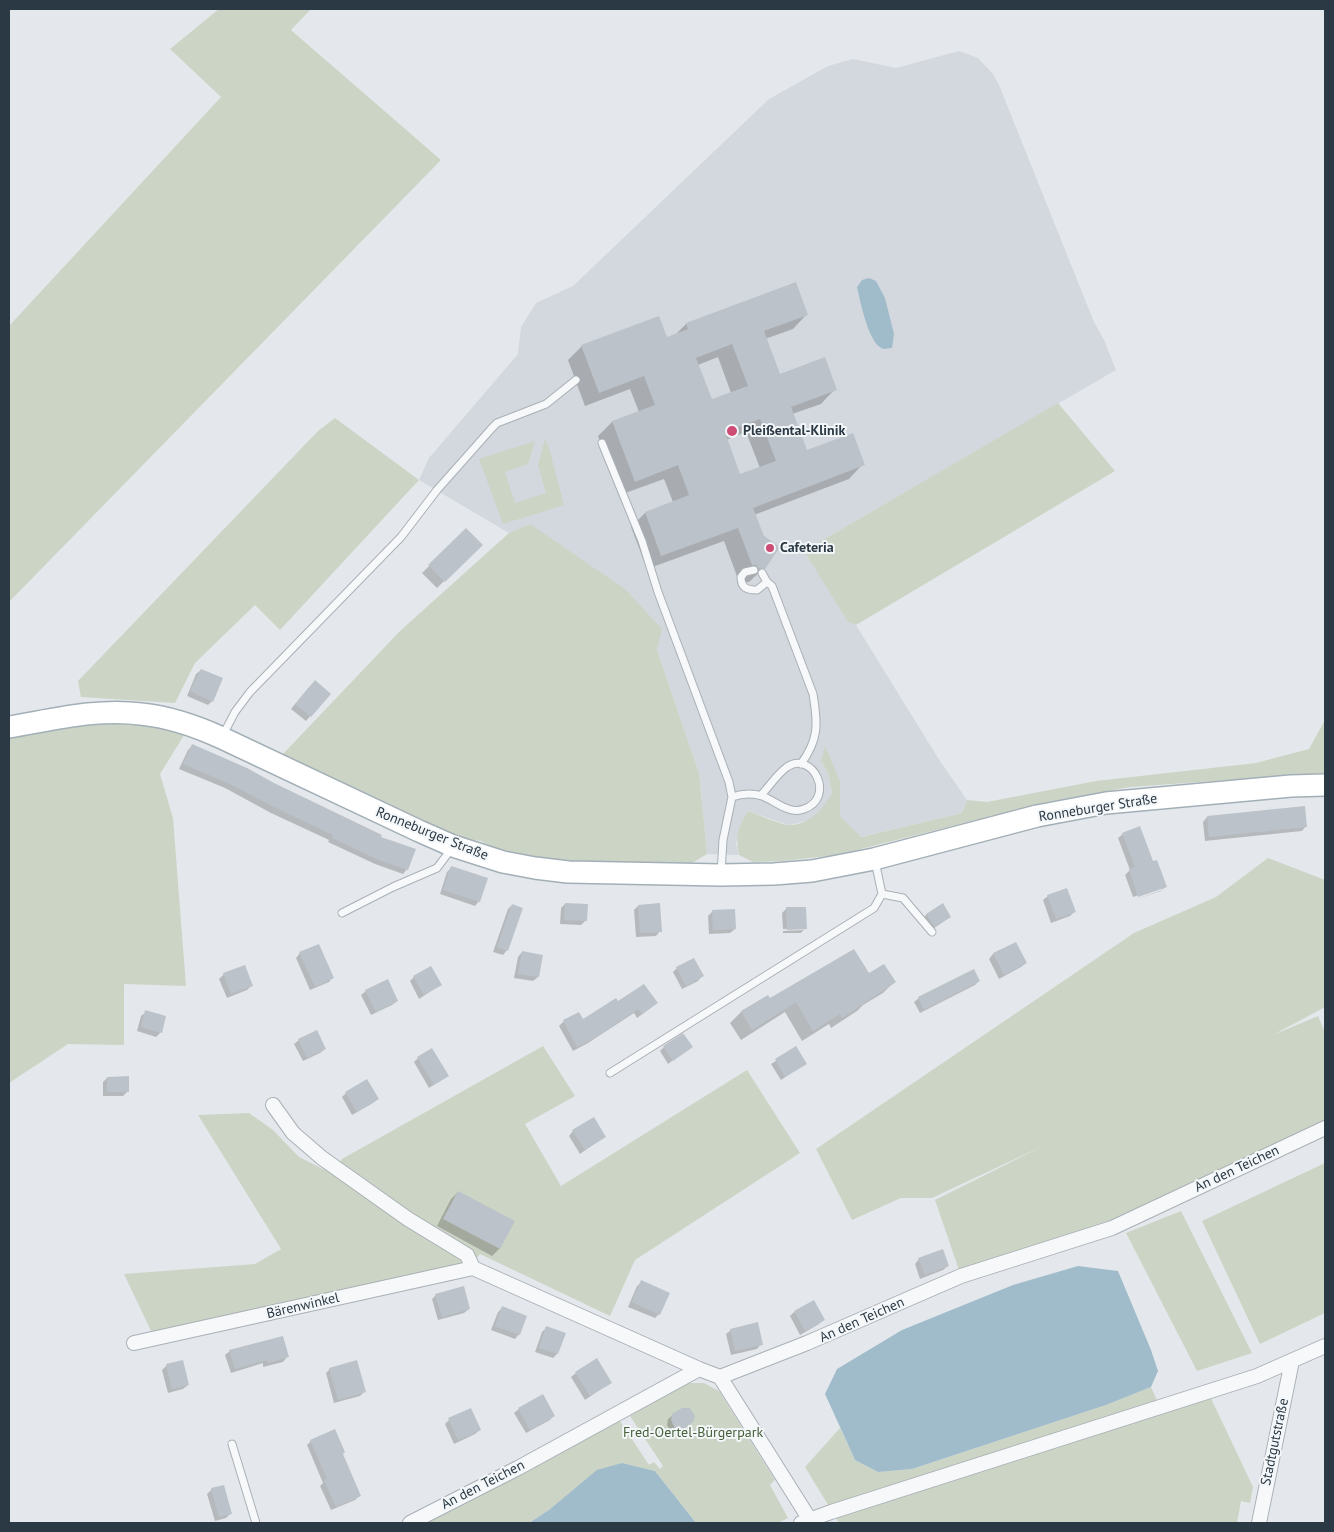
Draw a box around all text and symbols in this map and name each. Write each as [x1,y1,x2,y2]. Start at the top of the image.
place label: Pleißental-Klinik [743,423,845,439]
marker: Pleißental-Klinik [725,424,739,438]
place label: Cafeteria [780,540,834,556]
marker: Cafeteria [764,542,776,554]
street label: Ronneburger Straße [1037,790,1159,826]
street label: Ronneburger Straße [373,804,491,864]
street label: An den Teichen [1192,1142,1282,1196]
street label: Bärenwinkel [265,1289,341,1323]
street label: An den Teichen [817,1294,907,1346]
street label: Stadtgutstraße [1258,1397,1292,1487]
park label: Fred-Oertel-Bürgerpark [623,1425,763,1441]
street label: An den Teichen [439,1457,527,1513]

